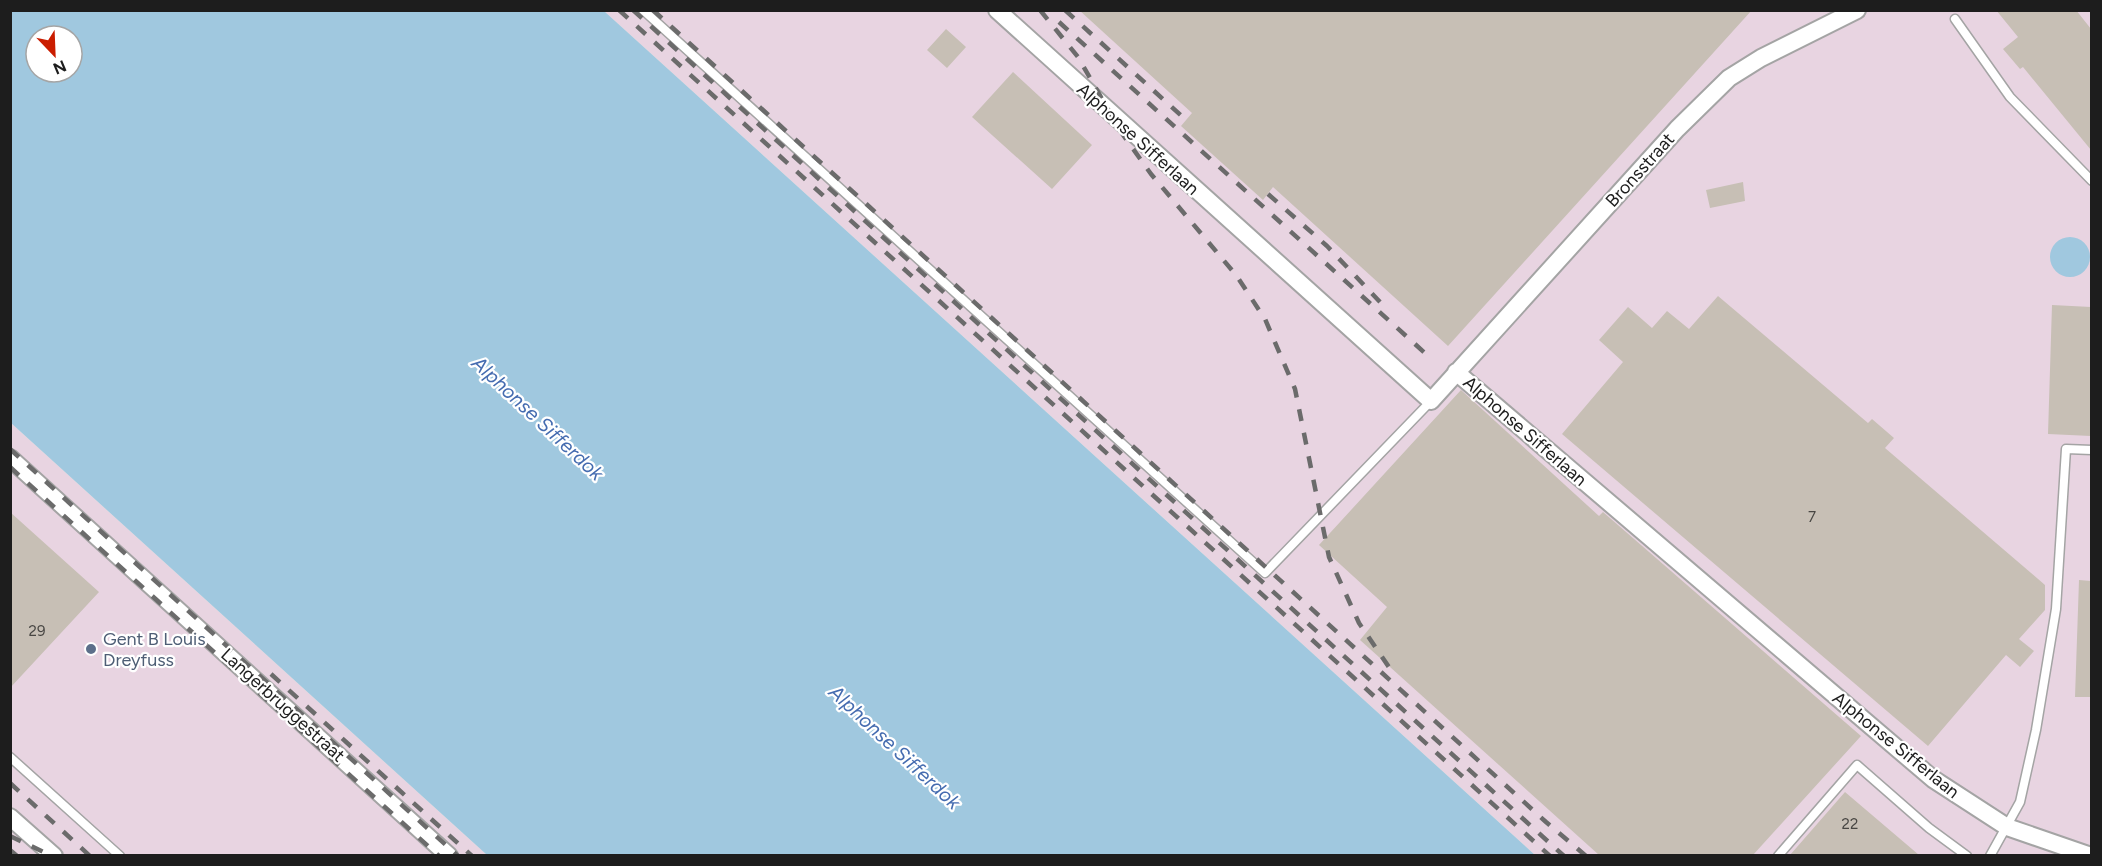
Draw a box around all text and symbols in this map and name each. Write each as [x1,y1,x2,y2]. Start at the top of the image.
north arrow [24,24,84,84]
text: N [50,56,69,79]
street label: Alphonse Sifferlaan [1072,78,1204,200]
street label: Bronsstraat [1601,128,1679,212]
water label: Alphonse Sifferdok [466,350,610,486]
street label: Alphonse Sifferlaan [1459,371,1591,491]
house number: 7 [1808,508,1816,526]
house number: 29 [29,622,45,640]
place label: Gent B Louis Dreyfuss [103,628,206,671]
marker: Gent B Louis Dreyfuss [84,642,98,656]
street label: Langerbruggestraat [217,644,350,767]
water label: Alphonse Sifferdok [823,679,967,815]
street label: Alphonse Sifferlaan [1828,687,1964,803]
house number: 22 [1842,815,1858,833]

